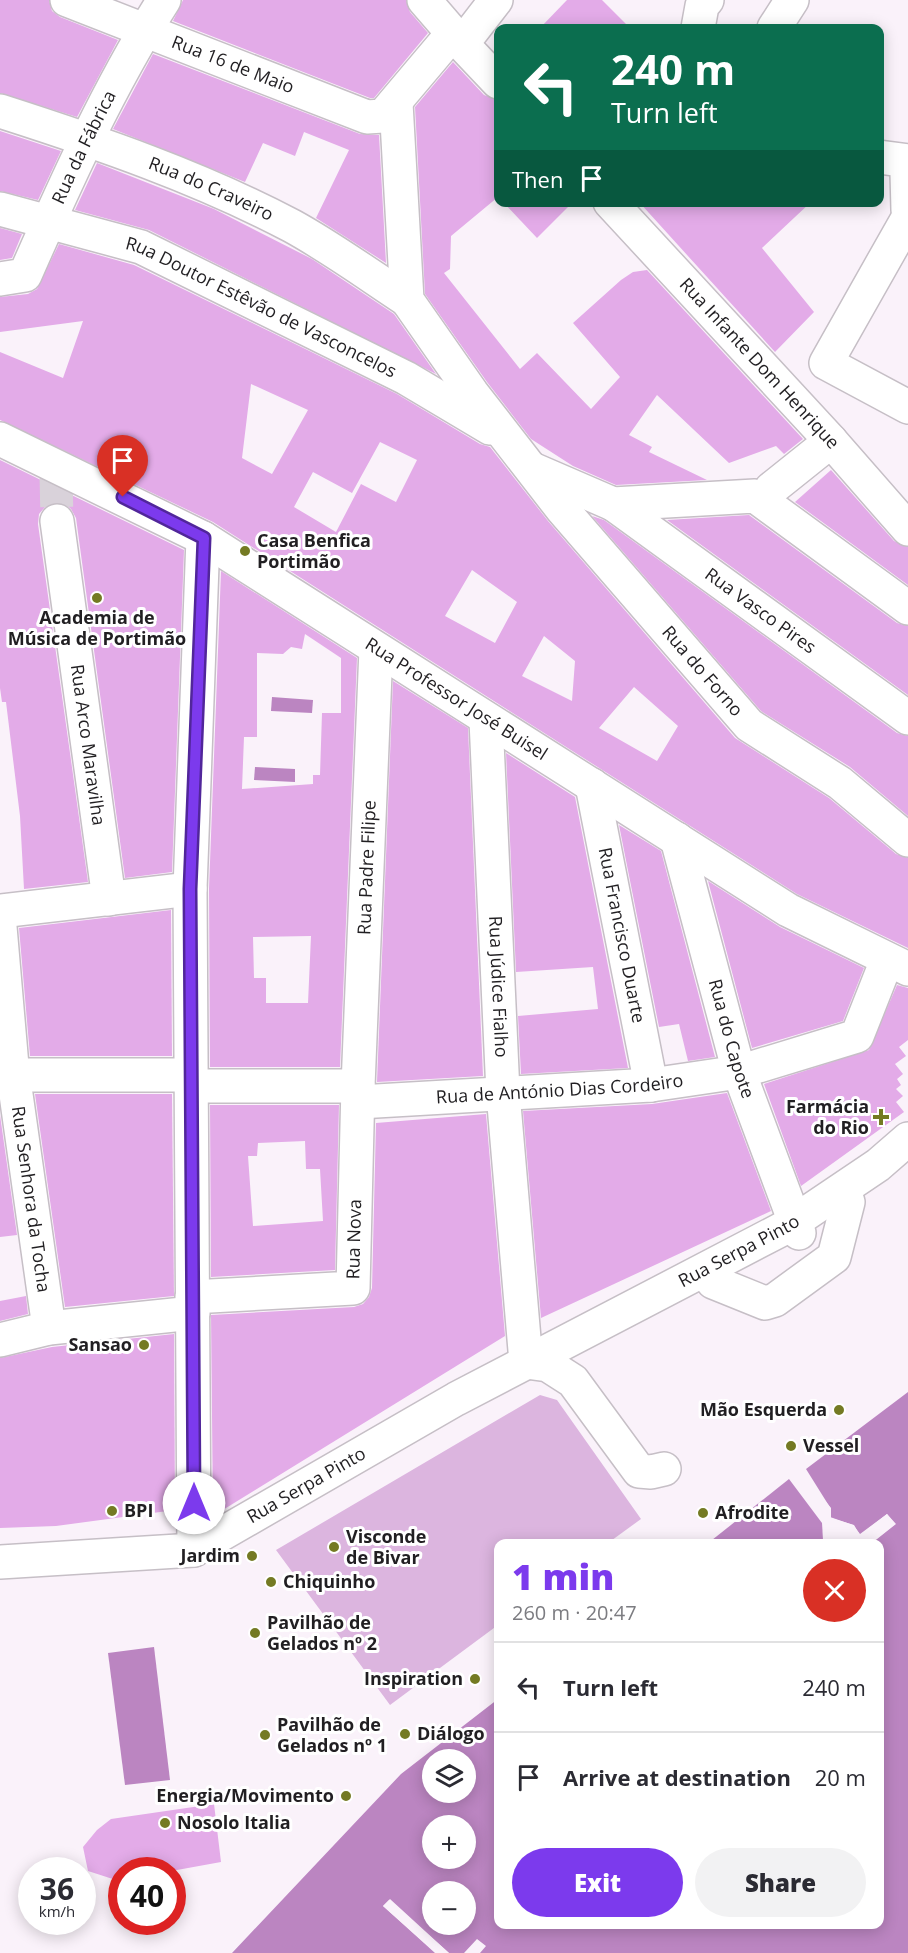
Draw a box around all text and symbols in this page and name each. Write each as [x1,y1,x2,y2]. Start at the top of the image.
street label: Rua 16 de Maio [168,29,298,98]
text: 240 m [611,40,735,97]
icon: left [512,48,590,126]
street label: Rua da Fábrica [45,86,121,207]
text: Turn left [611,94,718,131]
street label: Rua do Craveiro [145,150,278,226]
icon: arrive [575,162,608,195]
text: Then [512,164,563,194]
street label: Rua Doutor Estêvão de Vasconcelos [123,230,401,382]
street label: Rua Infante Dom Henrique [675,272,845,454]
pin [97,435,148,497]
icon: arrive [106,444,139,477]
place label: Casa Benfica Portimão [257,528,371,573]
marker: Casa Benfica Portimão [238,544,252,558]
street label: Rua Vasco Pires [701,562,821,658]
marker: Academia de Música de Portimão [90,591,104,605]
place label: Academia de Música de Portimão [8,605,186,650]
street label: Rua do Forno [657,620,749,721]
street label: Rua Professor José Buisel [361,631,553,765]
street label: Rua Arco Maravilha [66,663,112,827]
street label: Rua Padre Filipe [351,800,381,935]
street label: Rua Francisco Duarte [594,845,652,1025]
street label: Rua Júdice Fialho [484,915,514,1058]
street label: Rua do Capote [704,976,761,1102]
street label: Rua de António Dias Cordeiro [435,1067,685,1108]
place label: Farmácia do Rio [786,1094,869,1139]
street label: Rua Senhora da Tocha [7,1104,57,1294]
marker: Farmácia do Rio [874,1110,888,1124]
street label: Rua Nova [340,1199,366,1280]
street label: Rua Serpa Pinto [674,1208,804,1292]
place label: Sansao [68,1332,132,1356]
marker: Sansao [137,1338,151,1352]
place label: Mão Esquerda [700,1397,827,1421]
marker: Mão Esquerda [832,1403,846,1417]
place label: Vessel [803,1433,859,1457]
marker: Vessel [784,1439,798,1453]
street label: Rua Serpa Pinto [242,1441,370,1528]
position arrow [162,1471,226,1535]
place label: BPI [124,1498,153,1522]
place label: Afrodite [715,1500,789,1524]
marker: BPI [105,1504,119,1518]
marker: Afrodite [696,1506,710,1520]
place label: Visconde de Bivar [346,1524,426,1569]
marker: Visconde de Bivar [327,1540,341,1554]
place label: Jardim [178,1543,240,1567]
marker: Jardim [245,1549,259,1563]
text: 1 min [512,1552,614,1601]
button: close [803,1559,866,1622]
place label: Chiquinho [283,1569,375,1593]
marker: Chiquinho [264,1575,278,1589]
text: 260 m · 20:47 [512,1599,637,1626]
place label: Pavilhão de Gelados nº 2 [267,1610,377,1655]
marker: Pavilhão de Gelados nº 2 [248,1626,262,1640]
place label: Inspiration [364,1666,463,1690]
icon: left [512,1671,545,1704]
marker: Inspiration [468,1672,482,1686]
text: Turn left [563,1672,658,1702]
text: 240 m [802,1672,866,1702]
place label: Pavilhão de Gelados nº 1 [277,1712,387,1757]
place label: Diálogo [417,1721,485,1745]
marker: Diálogo [398,1727,412,1741]
marker: Pavilhão de Gelados nº 1 [258,1728,272,1742]
map controls [422,1749,476,1935]
button: layers [422,1749,476,1803]
icon: arrive [512,1761,545,1794]
text: Arrive at destination [563,1762,791,1792]
text: 20 m [815,1762,866,1792]
place label: Energia/Movimento [156,1783,334,1807]
marker: Energia/Movimento [339,1789,353,1803]
place label: Nosolo Italia [177,1810,291,1834]
button: + [422,1815,476,1869]
marker: Nosolo Italia [158,1816,172,1830]
button: Exit [512,1848,683,1917]
button: Share [695,1848,866,1917]
speed limit sign: 40 [108,1857,186,1935]
text: 36 [40,1868,74,1909]
button: − [422,1881,476,1935]
text: km/h [39,1901,75,1921]

